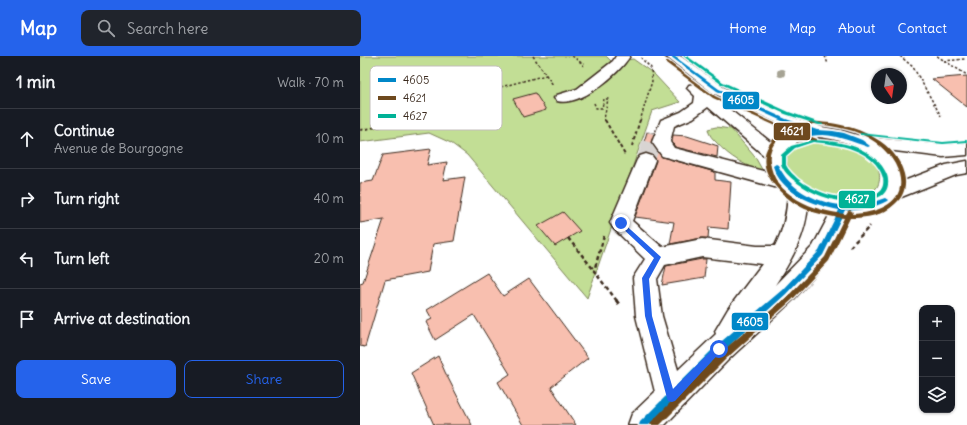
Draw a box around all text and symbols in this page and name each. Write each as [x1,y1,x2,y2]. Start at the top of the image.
search box [81,10,361,46]
text: Map [20,16,57,40]
icon: search [95,17,117,39]
text: Search here [127,19,208,38]
text: Home [729,19,767,37]
text: Map [789,19,816,37]
text: About [838,19,876,37]
text: Contact [898,19,947,37]
legend [370,66,502,130]
north arrow [871,68,907,104]
text: 1 min [16,71,55,93]
text: 4605 [403,73,429,87]
text: Walk · 70 m [277,74,344,91]
text: 4621 [403,91,426,105]
line badge: 4605 [722,91,760,110]
text: 4605 [728,93,754,107]
text: 4627 [403,109,428,123]
text: Continue [54,121,115,140]
line badge: 4621 [773,122,811,141]
text: 4621 [780,124,804,138]
icon: ahead [16,128,38,150]
text: 10 m [316,130,344,147]
text: Avenue de Bourgogne [54,140,183,157]
icon: right [16,188,38,210]
text: Turn right [54,189,119,208]
text: 40 m [313,190,344,207]
line badge: 4627 [838,190,876,209]
text: 4627 [845,192,870,206]
route end [612,214,630,232]
icon: left [16,248,38,270]
text: Turn left [54,249,109,268]
text: 20 m [314,250,344,267]
map controls [919,305,955,413]
button: + [919,305,955,341]
icon: arrive [16,308,38,330]
text: Arrive at destination [54,309,190,328]
line badge: 4605 [731,312,769,331]
text: 4605 [737,315,763,329]
route start [710,340,728,358]
button: − [919,341,955,377]
button: Save [16,360,176,398]
button: Share [184,360,344,398]
button: layers [919,377,955,413]

